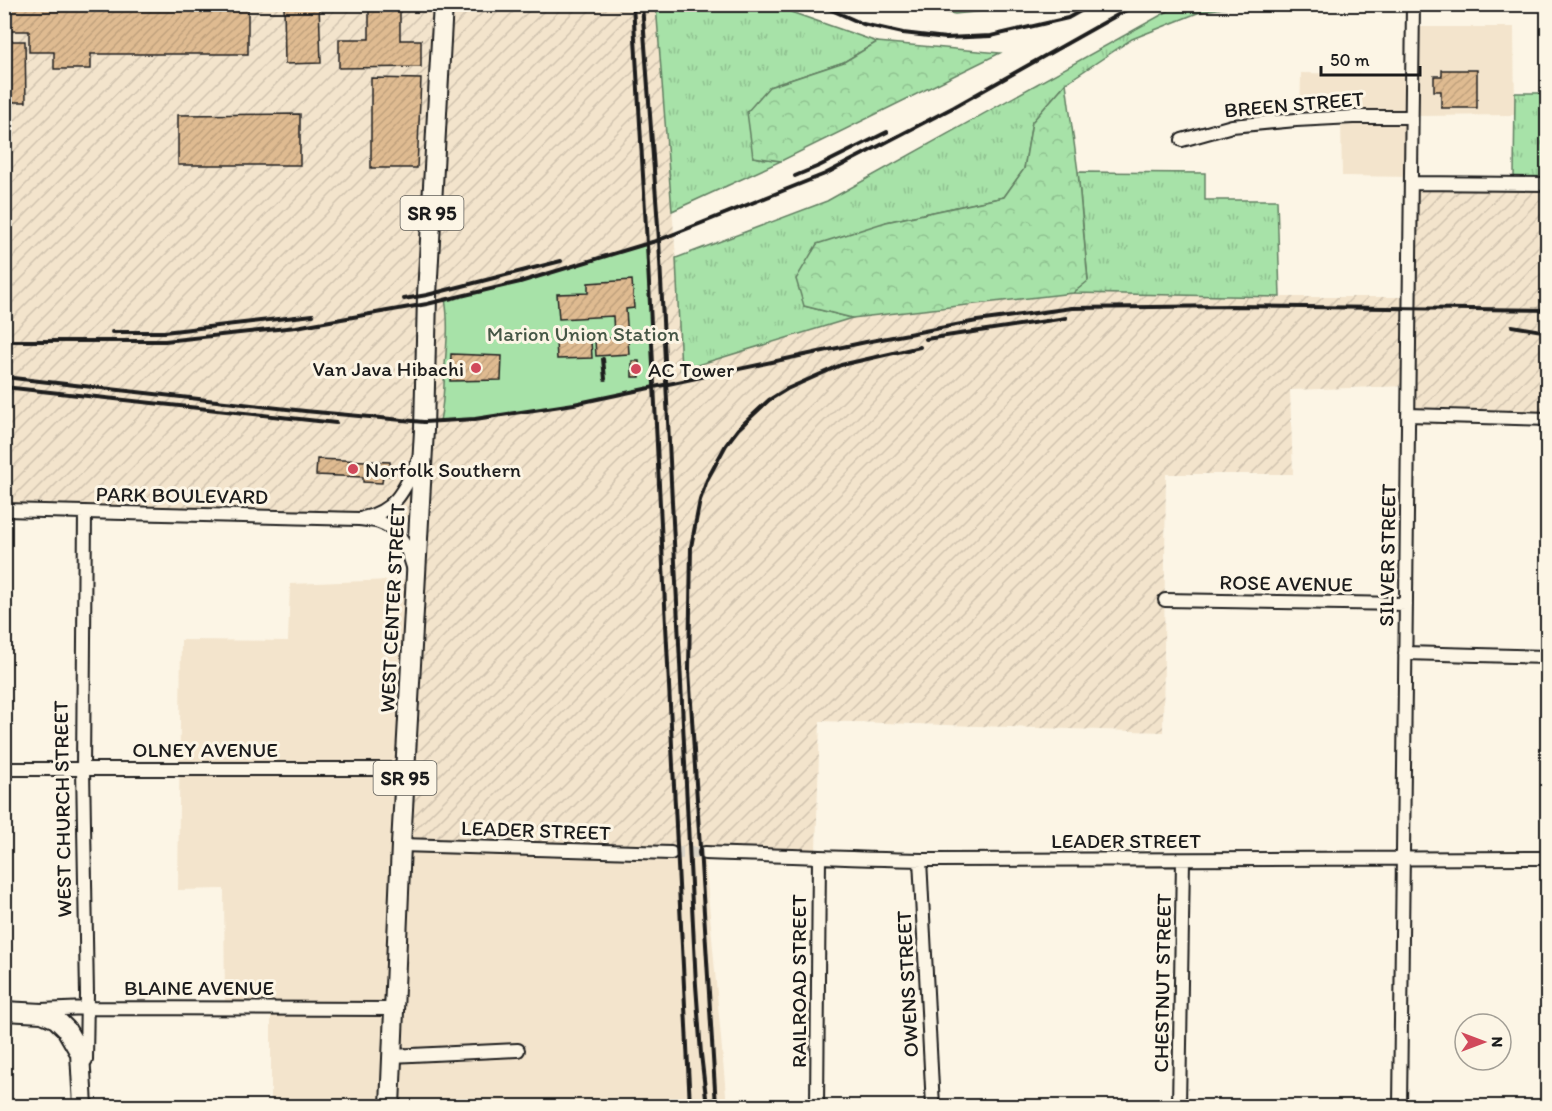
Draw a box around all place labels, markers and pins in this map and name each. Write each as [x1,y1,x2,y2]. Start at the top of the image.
place label: Van Java Hibachi [312,356,464,381]
place label: AC Tower [648,357,734,382]
marker: Van Java Hibachi [469,361,483,375]
marker: AC Tower [629,362,643,376]
place label: Norfolk Southern [365,457,521,482]
marker: Norfolk Southern [346,462,360,476]

